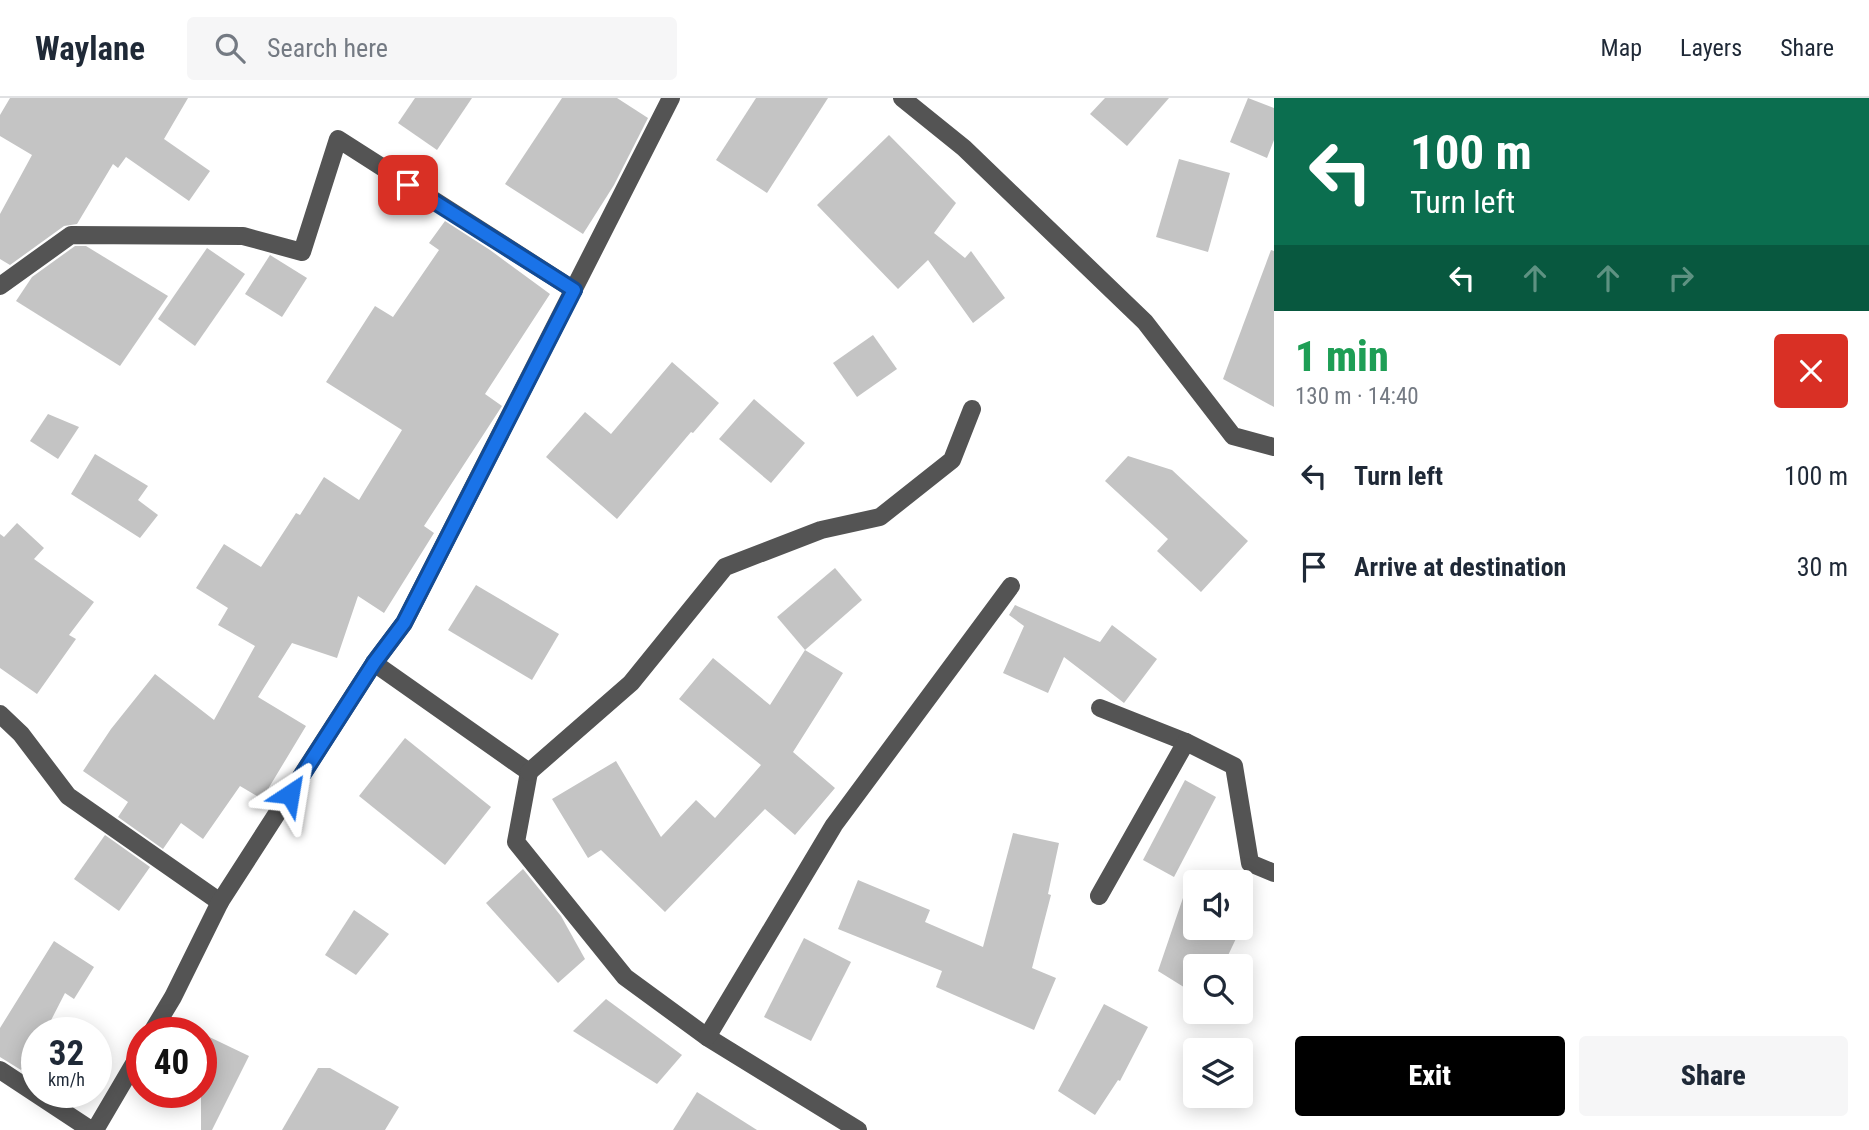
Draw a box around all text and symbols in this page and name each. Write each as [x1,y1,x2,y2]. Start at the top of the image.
search box [187,17,677,80]
text: Waylane [35,29,145,68]
icon: search [211,29,249,67]
text: Search here [267,33,388,63]
text: Map [1601,34,1642,62]
text: Layers [1680,34,1742,62]
text: Share [1780,34,1834,62]
text: 100 m [1410,124,1532,181]
icon: left [1295,126,1386,217]
pin [378,155,438,215]
icon: arrive [389,166,427,204]
text: Turn left [1410,183,1515,221]
icon: left [1443,259,1481,297]
icon: ahead [1516,259,1554,297]
icon: ahead [1589,259,1627,297]
icon: right [1662,259,1700,297]
text: 1 min [1295,332,1389,381]
button: close [1774,334,1848,408]
text: 130 m · 14:40 [1295,383,1419,410]
icon: left [1295,457,1333,495]
text: Turn left [1354,461,1443,491]
text: 100 m [1784,461,1848,491]
icon: arrive [1295,548,1333,586]
text: Arrive at destination [1354,552,1566,582]
text: 30 m [1797,552,1848,582]
position arrow [253,757,327,831]
map controls [1183,870,1253,1108]
button: sound [1183,870,1253,940]
button: search [1183,954,1253,1024]
speed limit sign: 40 [126,1017,217,1108]
text: 32 [49,1033,84,1074]
button: Exit [1295,1036,1565,1116]
button: Share [1579,1036,1848,1116]
button: layers [1183,1038,1253,1108]
text: km/h [48,1069,85,1090]

